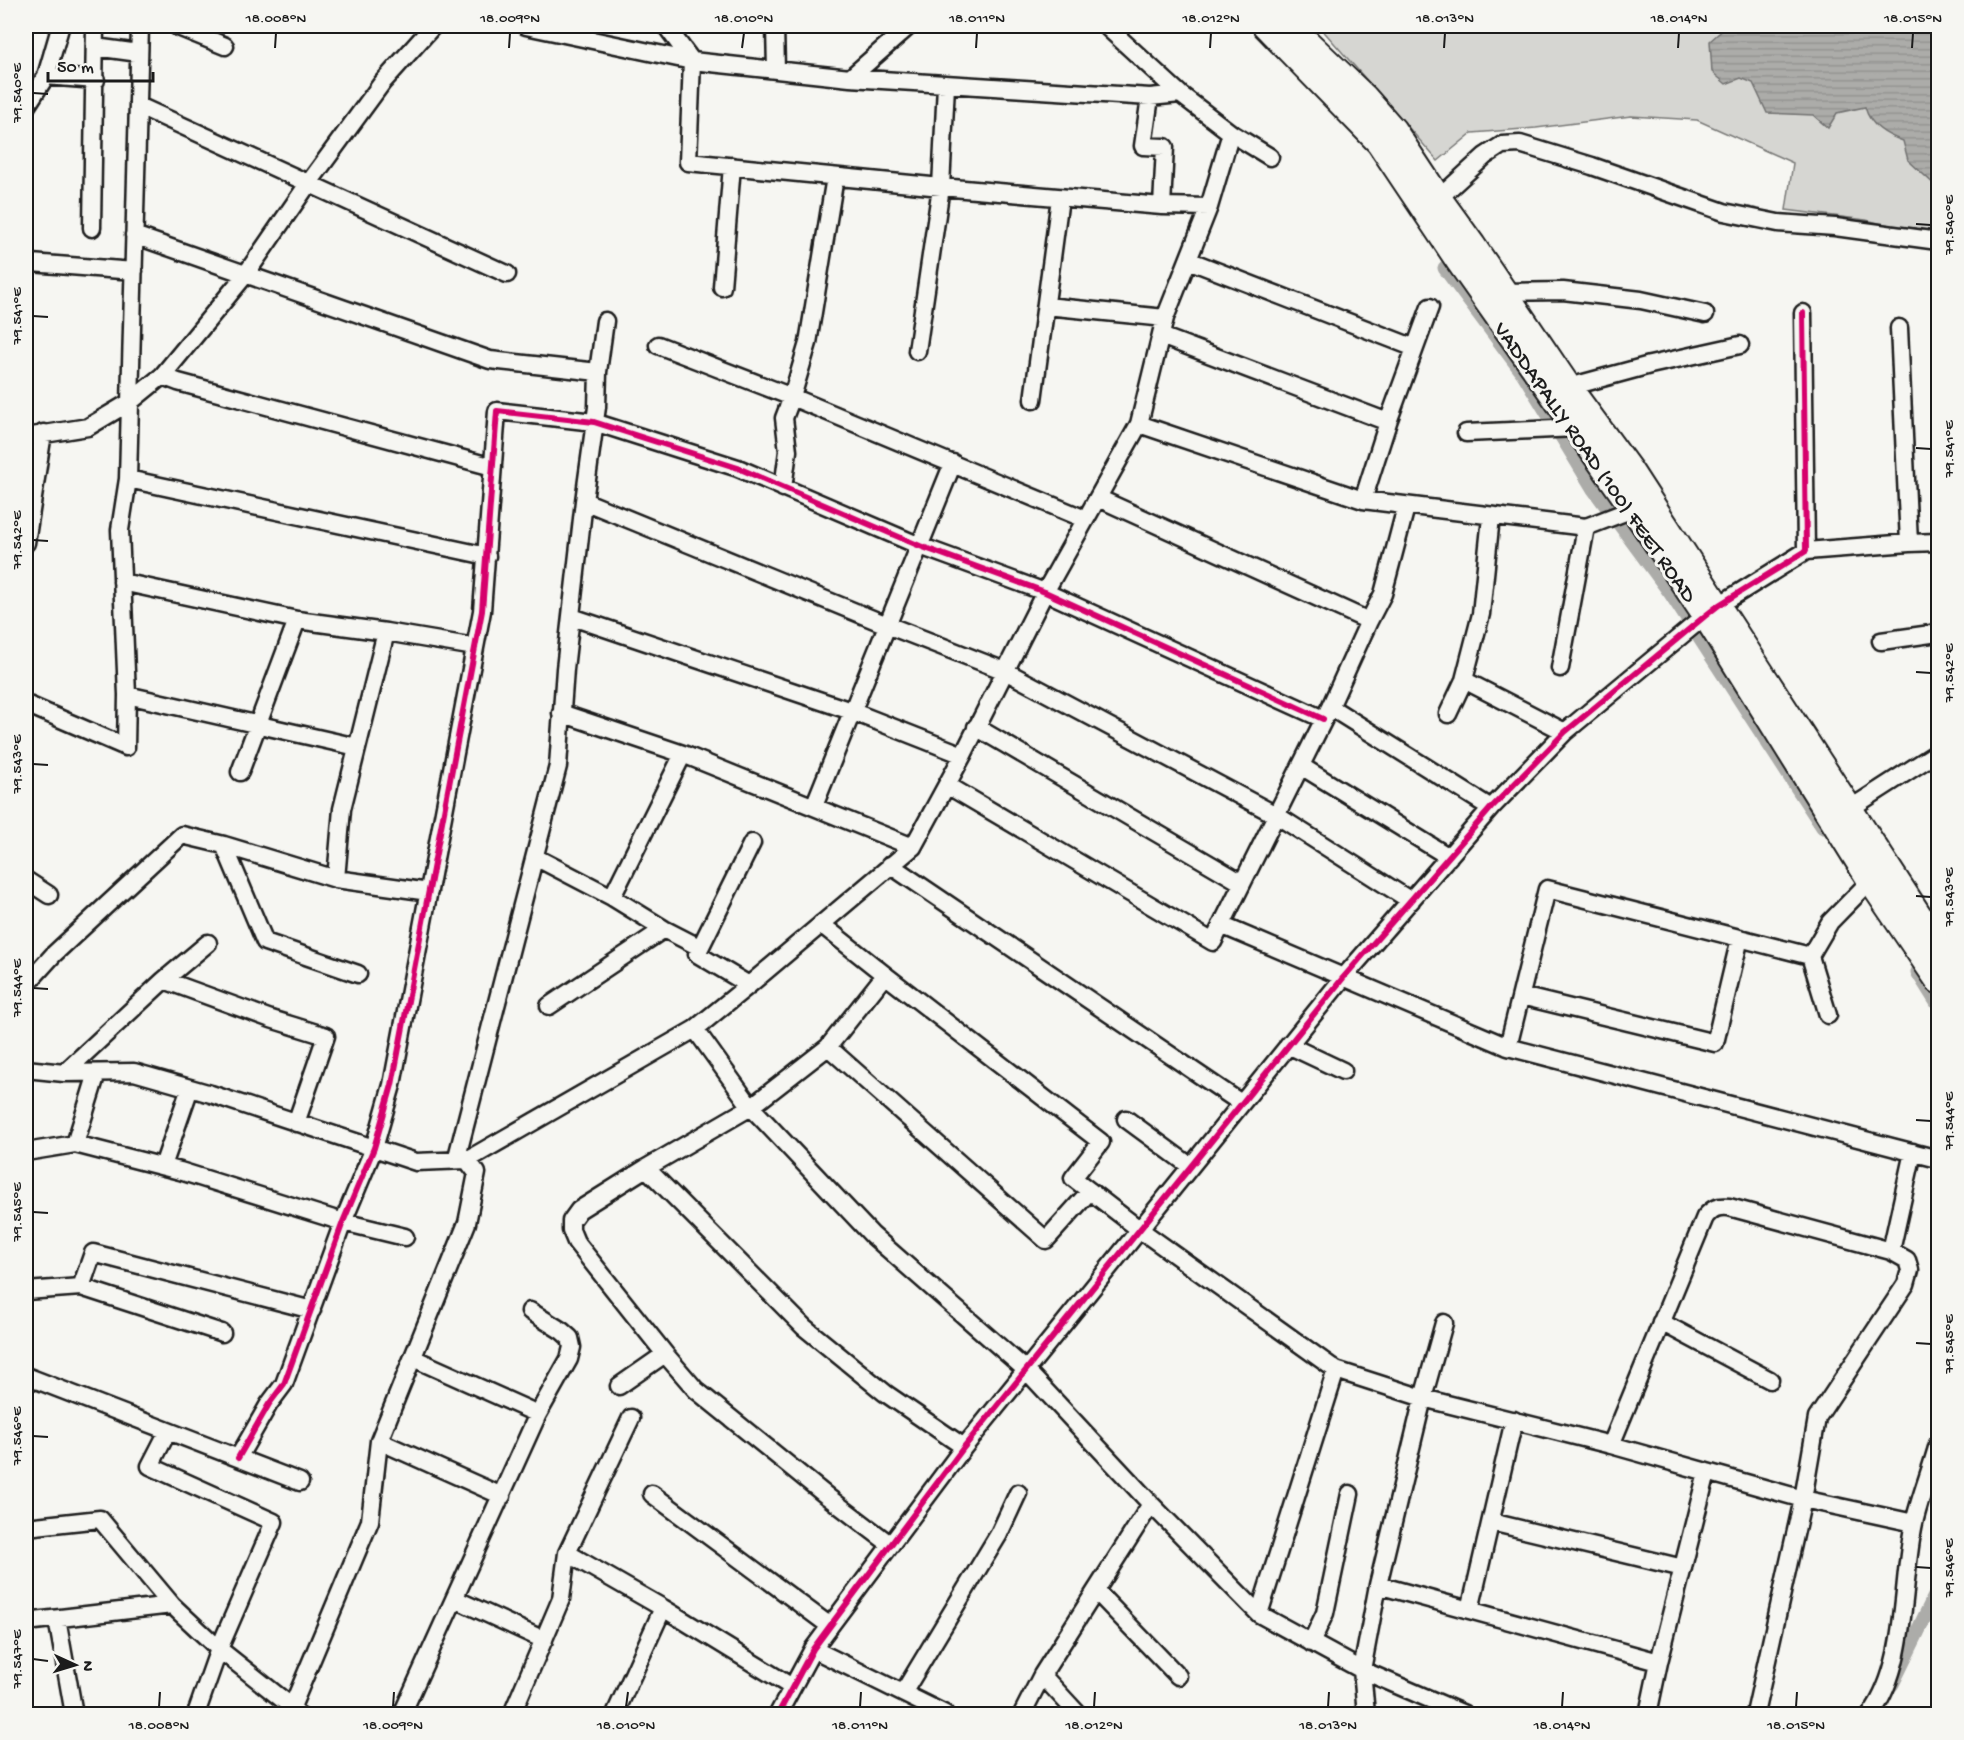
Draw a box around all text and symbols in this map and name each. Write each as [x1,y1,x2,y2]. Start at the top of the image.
text: 18.008°N [245,10,307,28]
text: 18.009°N [479,10,540,28]
text: 18.010°N [714,10,774,28]
text: 18.011°N [948,10,1005,28]
text: 18.012°N [1181,10,1240,28]
text: 18.013°N [1415,10,1474,28]
text: 18.014°N [1649,10,1708,28]
text: 18.015°N [1883,10,1942,28]
scale bar [48,45,153,83]
text: 50 m [57,58,94,79]
text: 79.540°E [9,63,27,124]
text: 79.540°E [1941,195,1959,256]
text: 79.541°E [9,287,27,346]
street label: VADDAPALLY ROAD (100) FEET ROAD [1486,317,1701,609]
text: 79.541°E [1941,420,1959,479]
text: 79.542°E [9,510,27,570]
text: 79.542°E [1941,643,1959,703]
text: 79.543°E [9,734,27,794]
text: 79.543°E [1941,867,1959,927]
text: 79.544°E [9,958,27,1018]
text: 79.544°E [1941,1091,1959,1151]
text: 79.545°E [9,1182,27,1243]
text: 79.545°E [1941,1314,1959,1375]
text: 79.546°E [9,1406,27,1466]
text: 79.546°E [1941,1538,1959,1598]
text: 79.547°E [9,1629,27,1689]
north arrow [45,1635,105,1695]
text: N [77,1660,96,1672]
text: 18.008°N [128,1717,190,1735]
text: 18.009°N [362,1717,423,1735]
text: 18.010°N [596,1717,656,1735]
text: 18.011°N [831,1717,888,1735]
text: 18.012°N [1064,1717,1123,1735]
text: 18.013°N [1298,1717,1357,1735]
text: 18.014°N [1532,1717,1591,1735]
text: 18.015°N [1766,1717,1825,1735]

